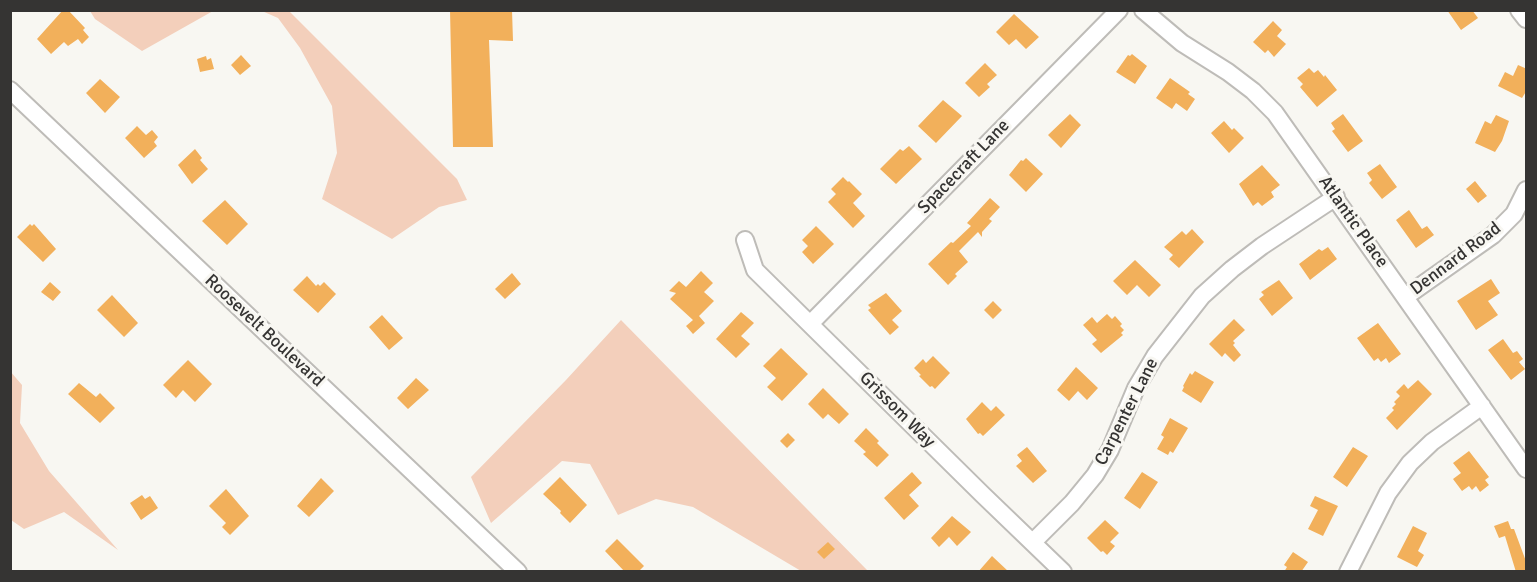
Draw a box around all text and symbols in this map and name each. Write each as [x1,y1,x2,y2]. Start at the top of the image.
street label: Spacecraft Lane [914,115,1014,219]
street label: Atlantic Place [1313,172,1393,272]
street label: Dennard Road [1406,218,1506,300]
street label: Roosevelt Boulevard [200,270,328,392]
street label: Carpenter Lane [1091,355,1163,469]
street label: Grissom Way [854,367,940,453]

